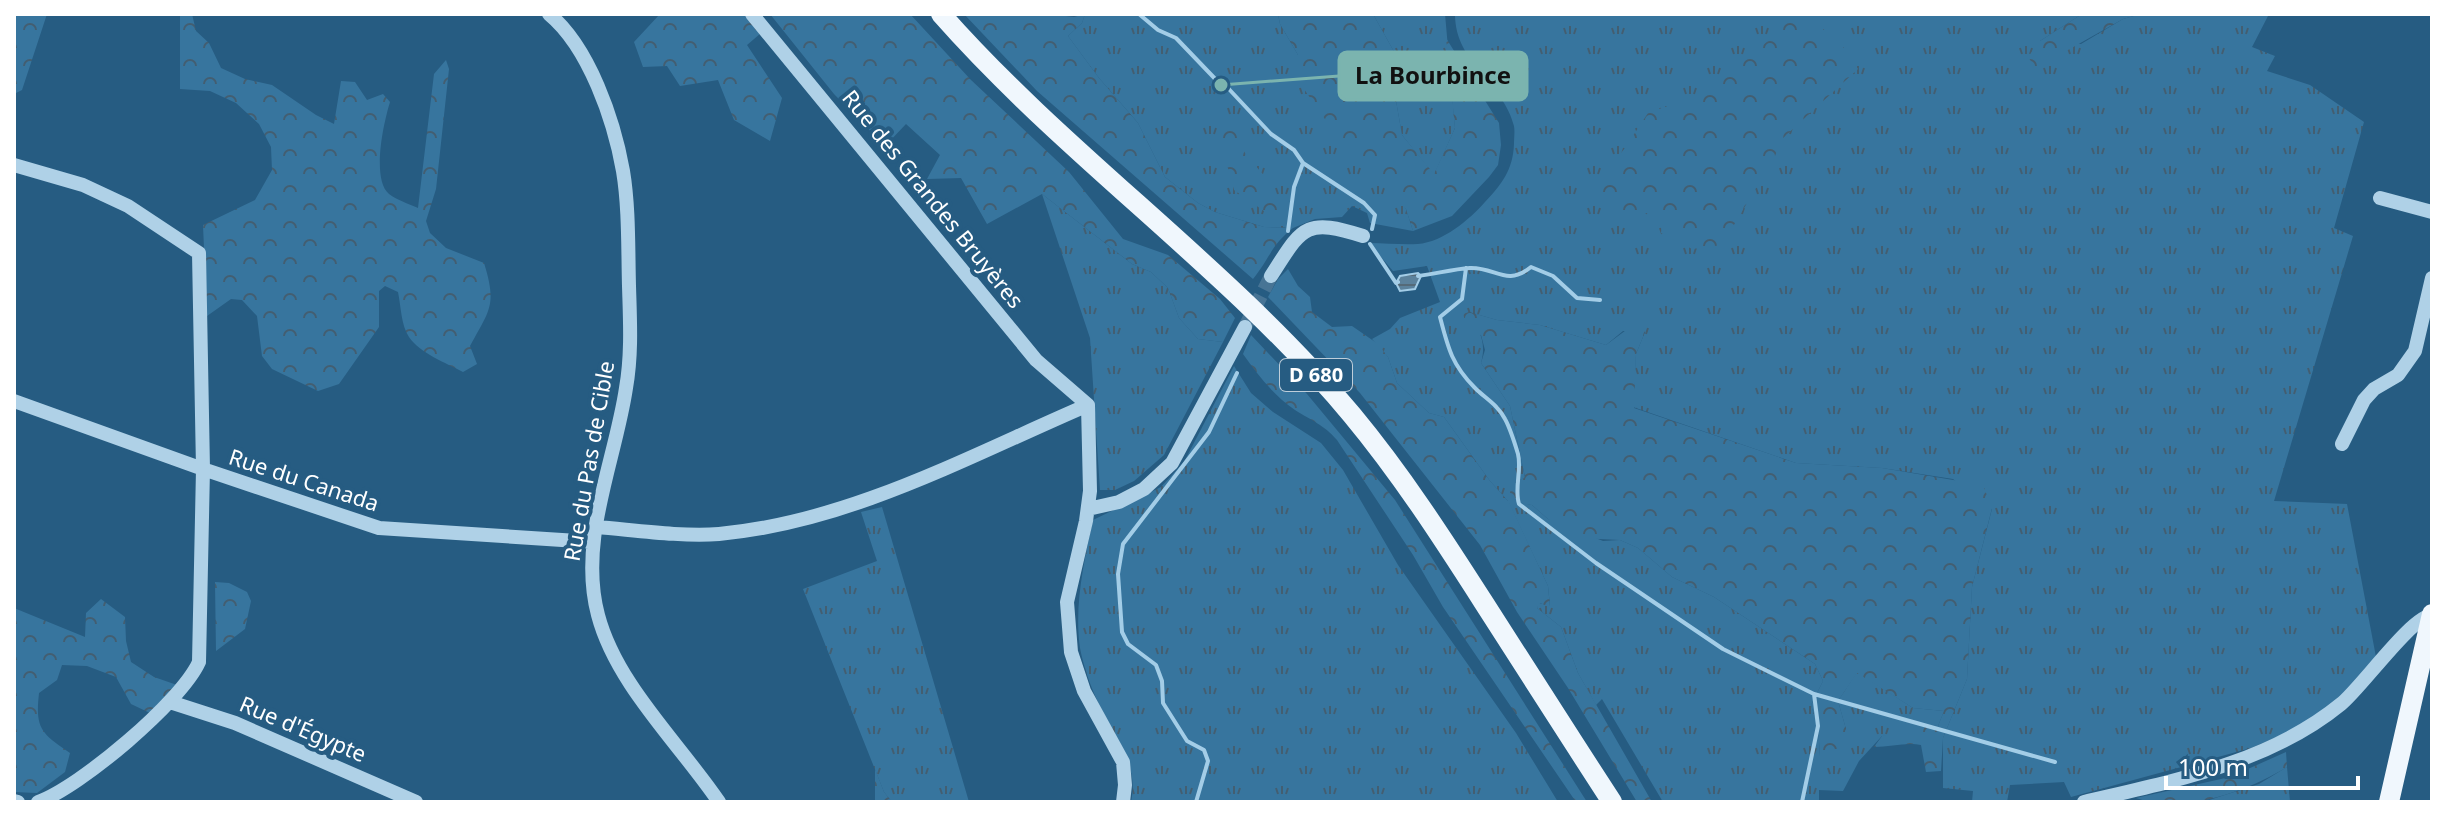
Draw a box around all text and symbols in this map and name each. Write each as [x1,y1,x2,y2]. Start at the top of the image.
callout: La Bourbince [1339,52,1527,100]
text: La Bourbince [1355,58,1511,91]
street label: Rue des Grandes Bruyères [836,83,1031,314]
street label: Rue du Pas de Cible [556,358,620,563]
road number: D 680 [1280,359,1352,391]
street label: Rue du Canada [225,441,383,517]
street label: Rue d'Égypte [236,688,371,768]
scale bar [2166,740,2358,790]
text: 100 m [2178,750,2248,783]

